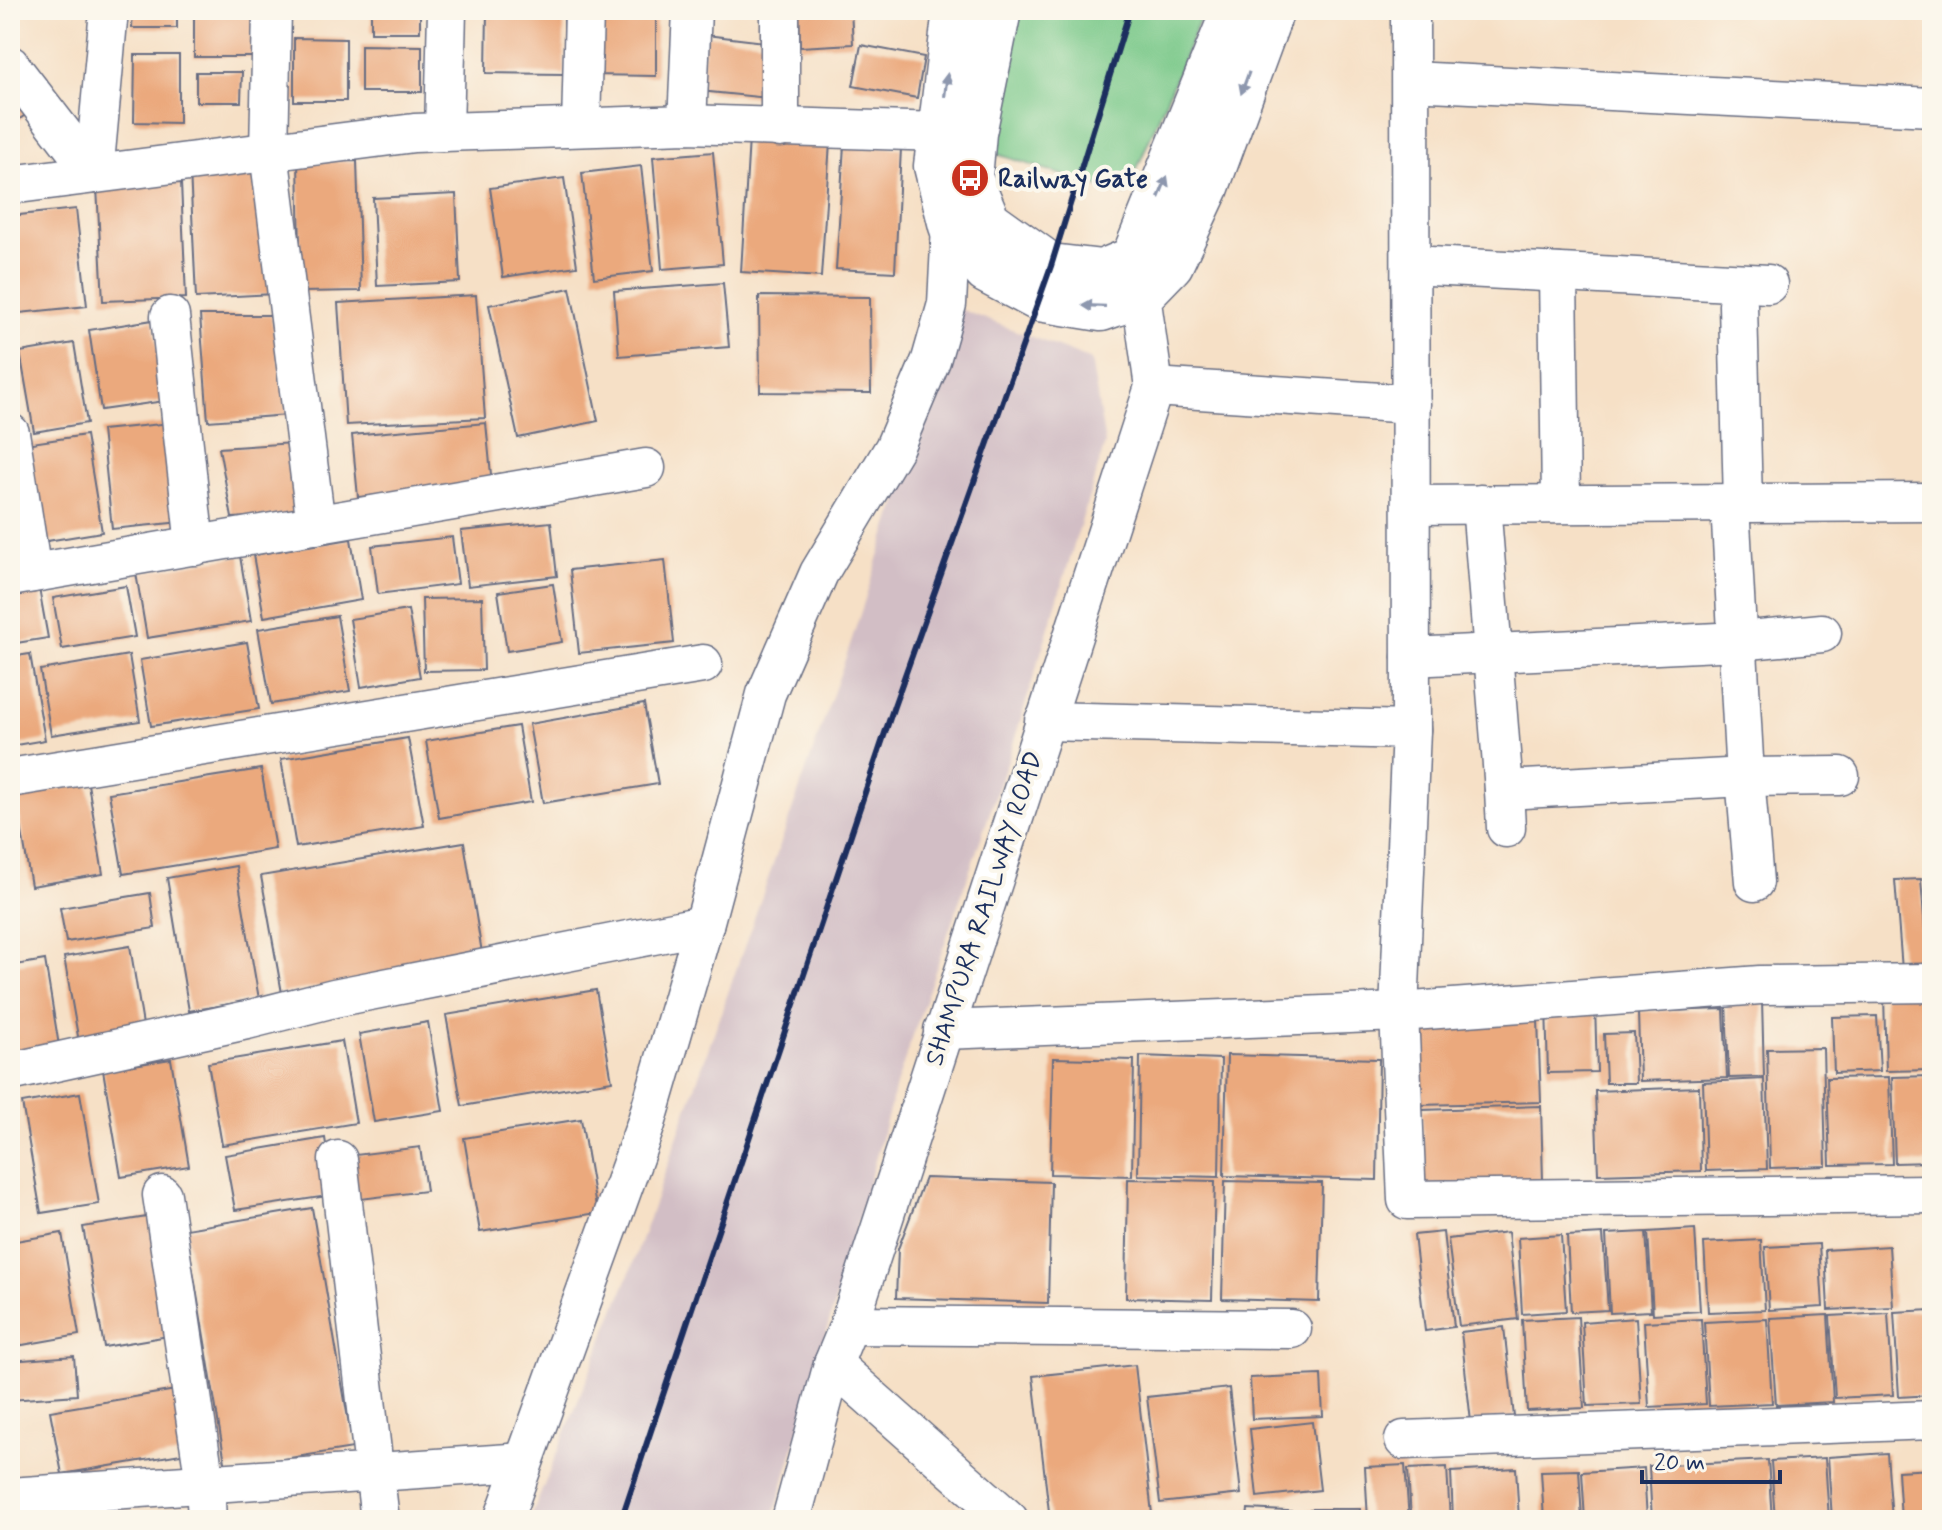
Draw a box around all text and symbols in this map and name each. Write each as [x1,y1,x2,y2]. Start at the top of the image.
one-way arrow [1238,71,1251,95]
one-way arrow [940,72,953,97]
bus stop icon: Railway Gate [949,157,991,199]
place label: Railway Gate [998,163,1148,197]
one-way arrow [1157,175,1170,199]
one-way arrow [1081,300,1106,313]
street label: SHAMPURA RAILWAY ROAD [918,747,1052,1070]
scale bar [1642,1434,1780,1484]
text: 20 m [1654,1448,1705,1479]

